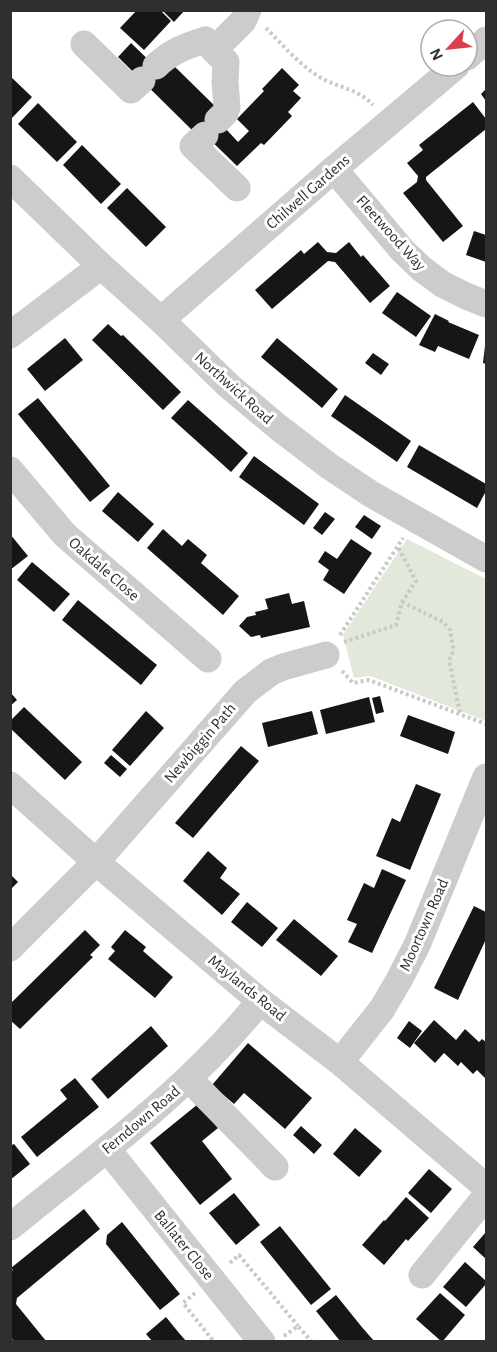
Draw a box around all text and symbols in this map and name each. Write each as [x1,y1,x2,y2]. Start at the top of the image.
north arrow [419,18,479,78]
text: N [427,46,446,63]
street label: Chilwell Gardens [263,152,353,232]
street label: Fleetwood Way [352,192,429,275]
street label: Northwick Road [192,349,276,427]
street label: Oakdale Close [66,534,142,604]
street label: Newbiggin Path [161,700,239,786]
street label: Moortown Road [397,877,451,973]
street label: Maylands Road [205,952,289,1025]
street label: Ferndown Road [99,1083,183,1157]
street label: Ballater Close [151,1207,217,1283]

